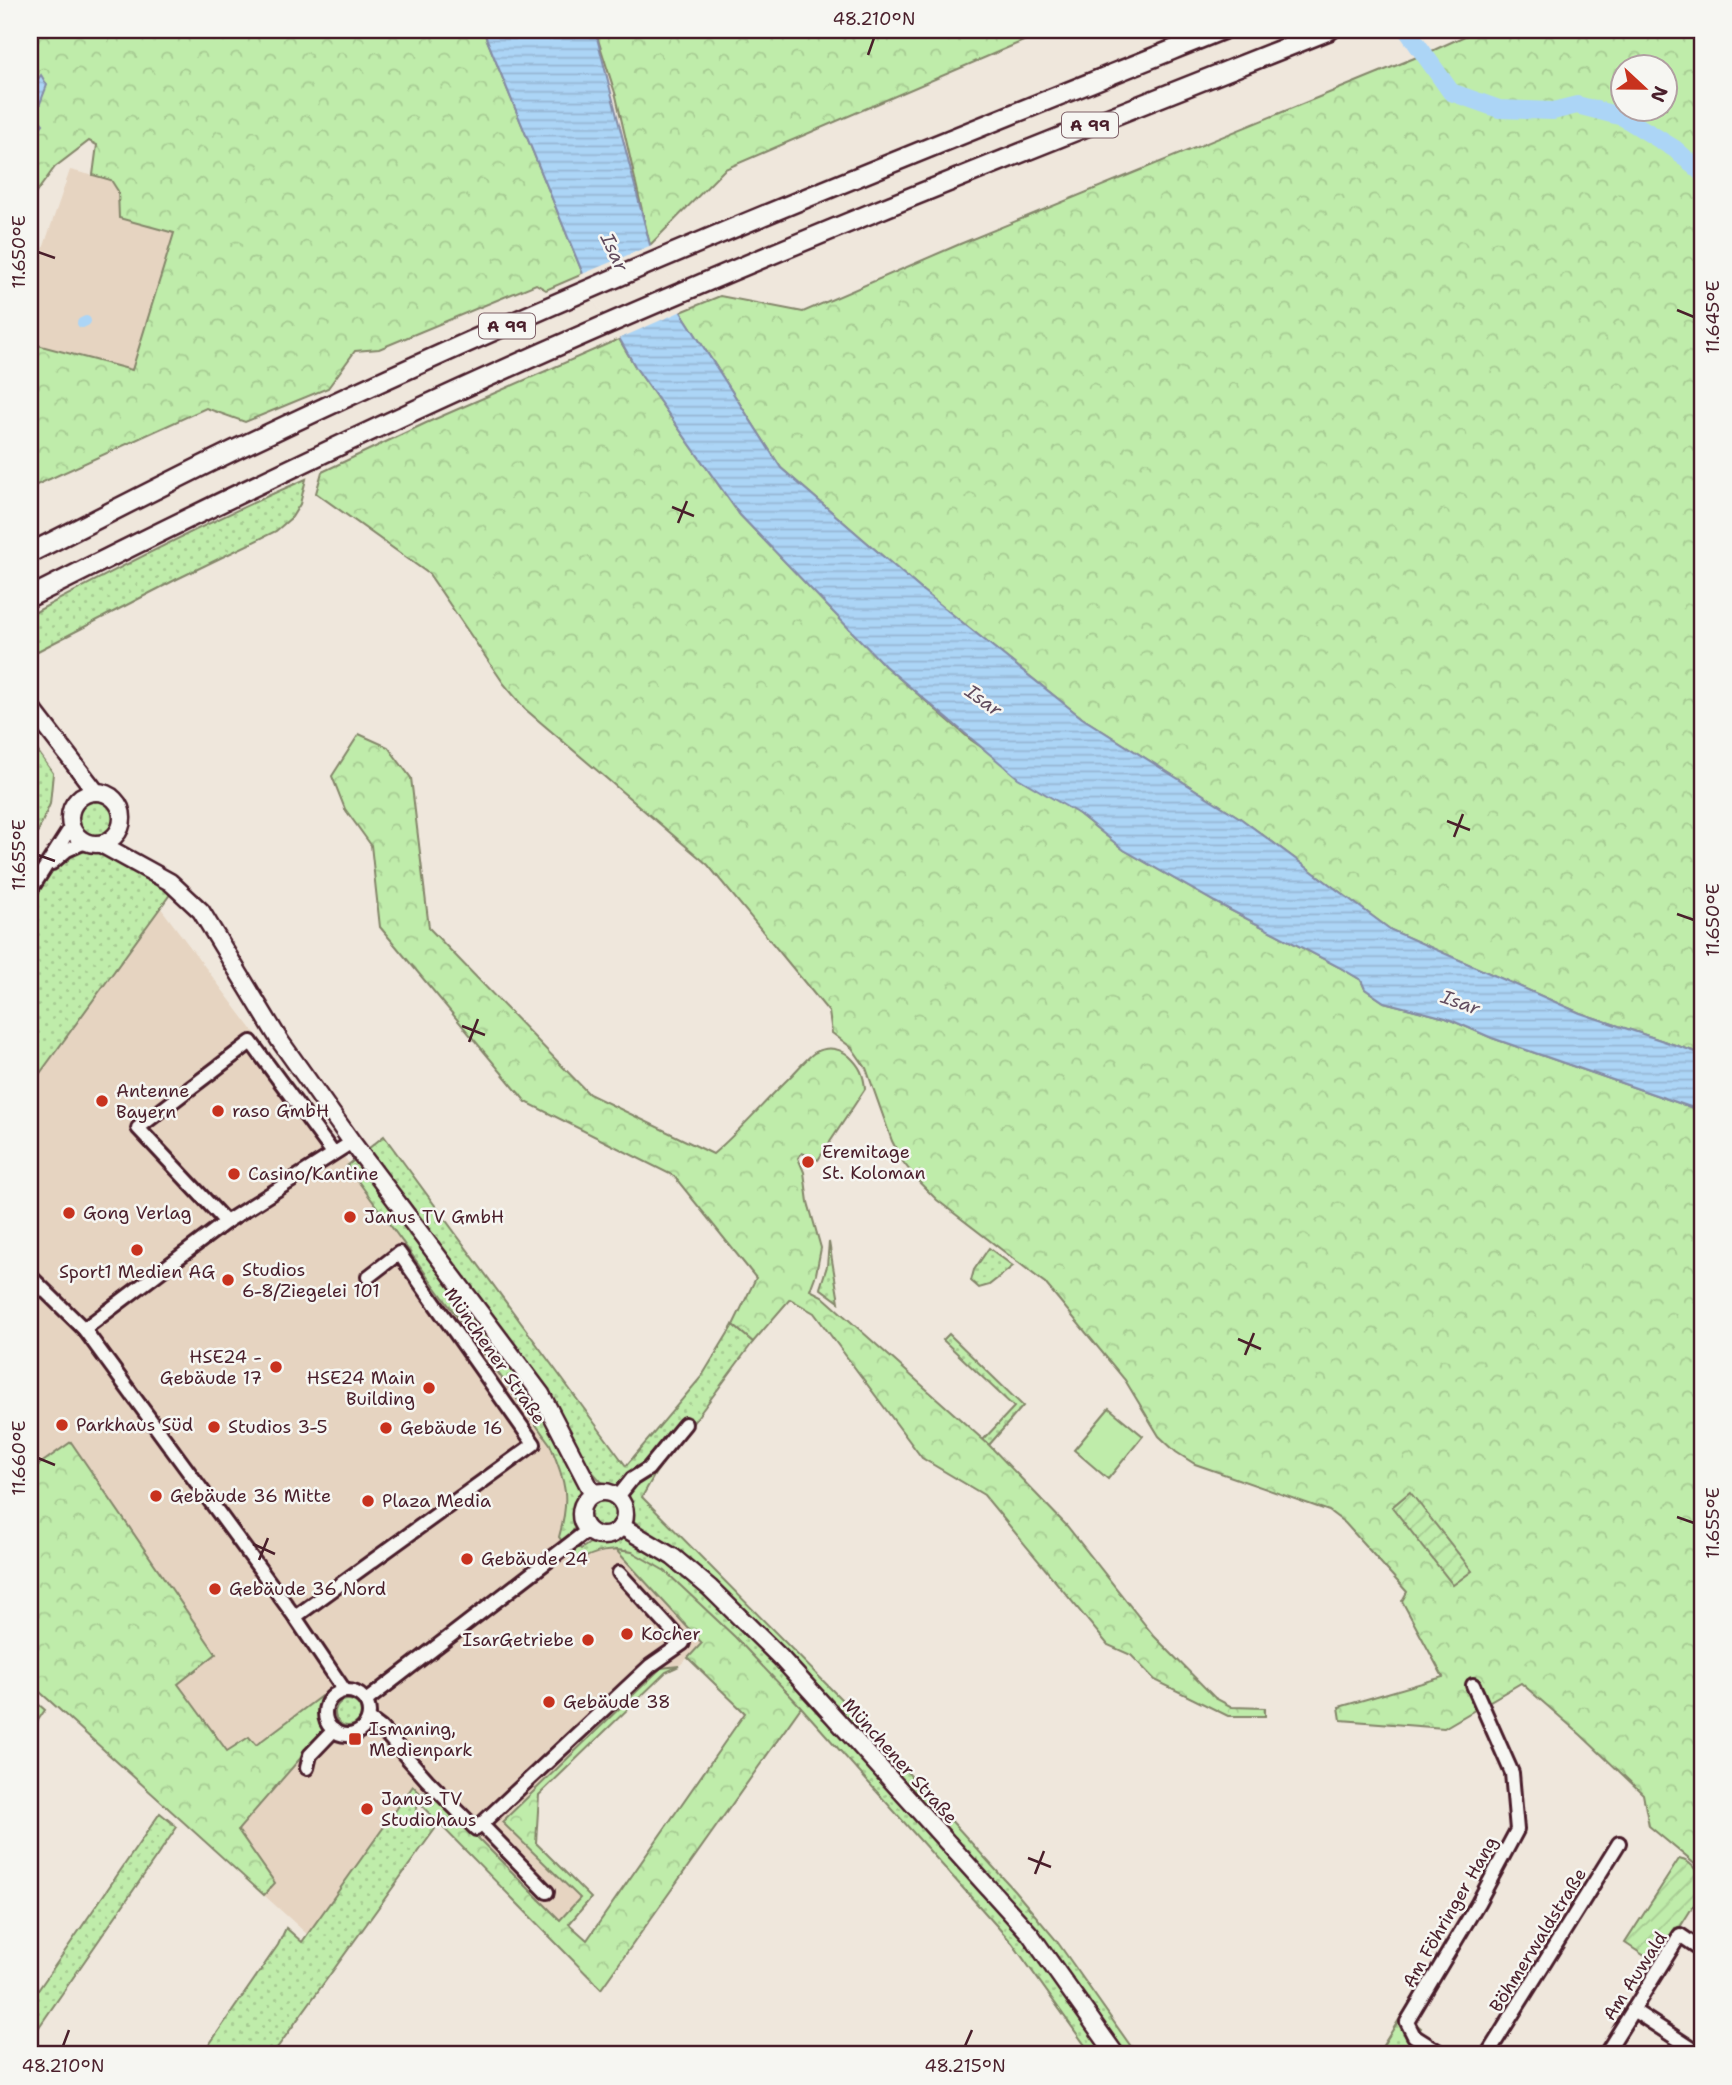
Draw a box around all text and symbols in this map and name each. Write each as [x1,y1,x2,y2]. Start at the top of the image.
text: 48.210°N [833,7,915,31]
north arrow [1610,52,1680,122]
text: N [1645,83,1674,106]
road number: A 99 [1062,113,1118,138]
text: 11.650°E [7,215,31,289]
water label: Isar [594,228,635,276]
text: 11.645°E [1701,280,1725,354]
road number: A 99 [479,314,535,338]
water label: Isar [959,678,1008,723]
text: 11.655°E [7,819,31,891]
text: 11.650°E [1701,883,1725,957]
water label: Isar [1437,984,1485,1021]
place label: Antenne Bayern [116,1079,189,1124]
marker: Antenne Bayern [94,1093,110,1109]
place label: raso GmbH [232,1099,329,1123]
marker: raso GmbH [210,1103,226,1119]
place label: Eremitage St. Koloman [822,1140,926,1185]
marker: Eremitage St. Koloman [800,1154,816,1170]
place label: Casino/Kantine [248,1162,379,1186]
marker: Casino/Kantine [226,1166,242,1182]
place label: Gong Verlag [83,1201,192,1225]
marker: Gong Verlag [61,1205,77,1221]
place label: Janus TV GmbH [364,1205,504,1229]
marker: Janus TV GmbH [342,1209,358,1225]
marker: Sport1 Medien AG [129,1242,145,1258]
place label: Studios 6-8/Ziegelei 101 [242,1258,380,1303]
place label: Sport1 Medien AG [59,1260,215,1284]
marker: Studios 6-8/Ziegelei 101 [220,1272,236,1288]
street label: Münchener Straße [439,1283,551,1429]
place label: HSE24 - Gebäude 17 [160,1345,262,1390]
marker: HSE24 - Gebäude 17 [268,1359,284,1375]
place label: HSE24 Main Building [307,1366,415,1411]
marker: HSE24 Main Building [421,1380,437,1396]
place label: Parkhaus Süd [76,1413,193,1437]
place label: Studios 3-5 [228,1415,327,1439]
place label: Gebäude 16 [400,1416,503,1440]
marker: Parkhaus Süd [54,1417,70,1433]
marker: Studios 3-5 [206,1419,222,1435]
text: 11.660°E [7,1420,31,1496]
marker: Gebäude 16 [378,1420,394,1436]
place label: Gebäude 36 Mitte [170,1484,331,1508]
text: 11.655°E [1701,1487,1725,1559]
marker: Gebäude 36 Mitte [148,1488,164,1504]
place label: Plaza Media [382,1489,491,1513]
marker: Plaza Media [360,1493,376,1509]
place label: Gebäude 24 [481,1547,588,1571]
marker: Gebäude 24 [459,1551,475,1567]
place label: Gebäude 36 Nord [229,1577,386,1601]
marker: Gebäude 36 Nord [207,1581,223,1597]
place label: Kocher [641,1622,701,1646]
marker: Kocher [619,1626,635,1642]
place label: IsarGetriebe [462,1628,574,1652]
marker: IsarGetriebe [580,1632,596,1648]
place label: Gebäude 38 [563,1690,671,1714]
street label: Münchener Straße [837,1693,963,1829]
marker: Gebäude 38 [541,1694,557,1710]
place label: Ismaning, Medienpark [369,1717,473,1762]
marker: Ismaning, Medienpark [347,1731,363,1747]
place label: Janus TV Studiohaus [381,1787,477,1832]
marker: Janus TV Studiohaus [359,1801,375,1817]
street label: Am Föhringer Hang [1397,1832,1503,1992]
street label: Böhmerwaldstraße [1484,1863,1592,2017]
street label: Am Auwald [1597,1927,1673,2025]
text: 48.210°N [22,2054,104,2078]
text: 48.215°N [924,2054,1006,2078]

